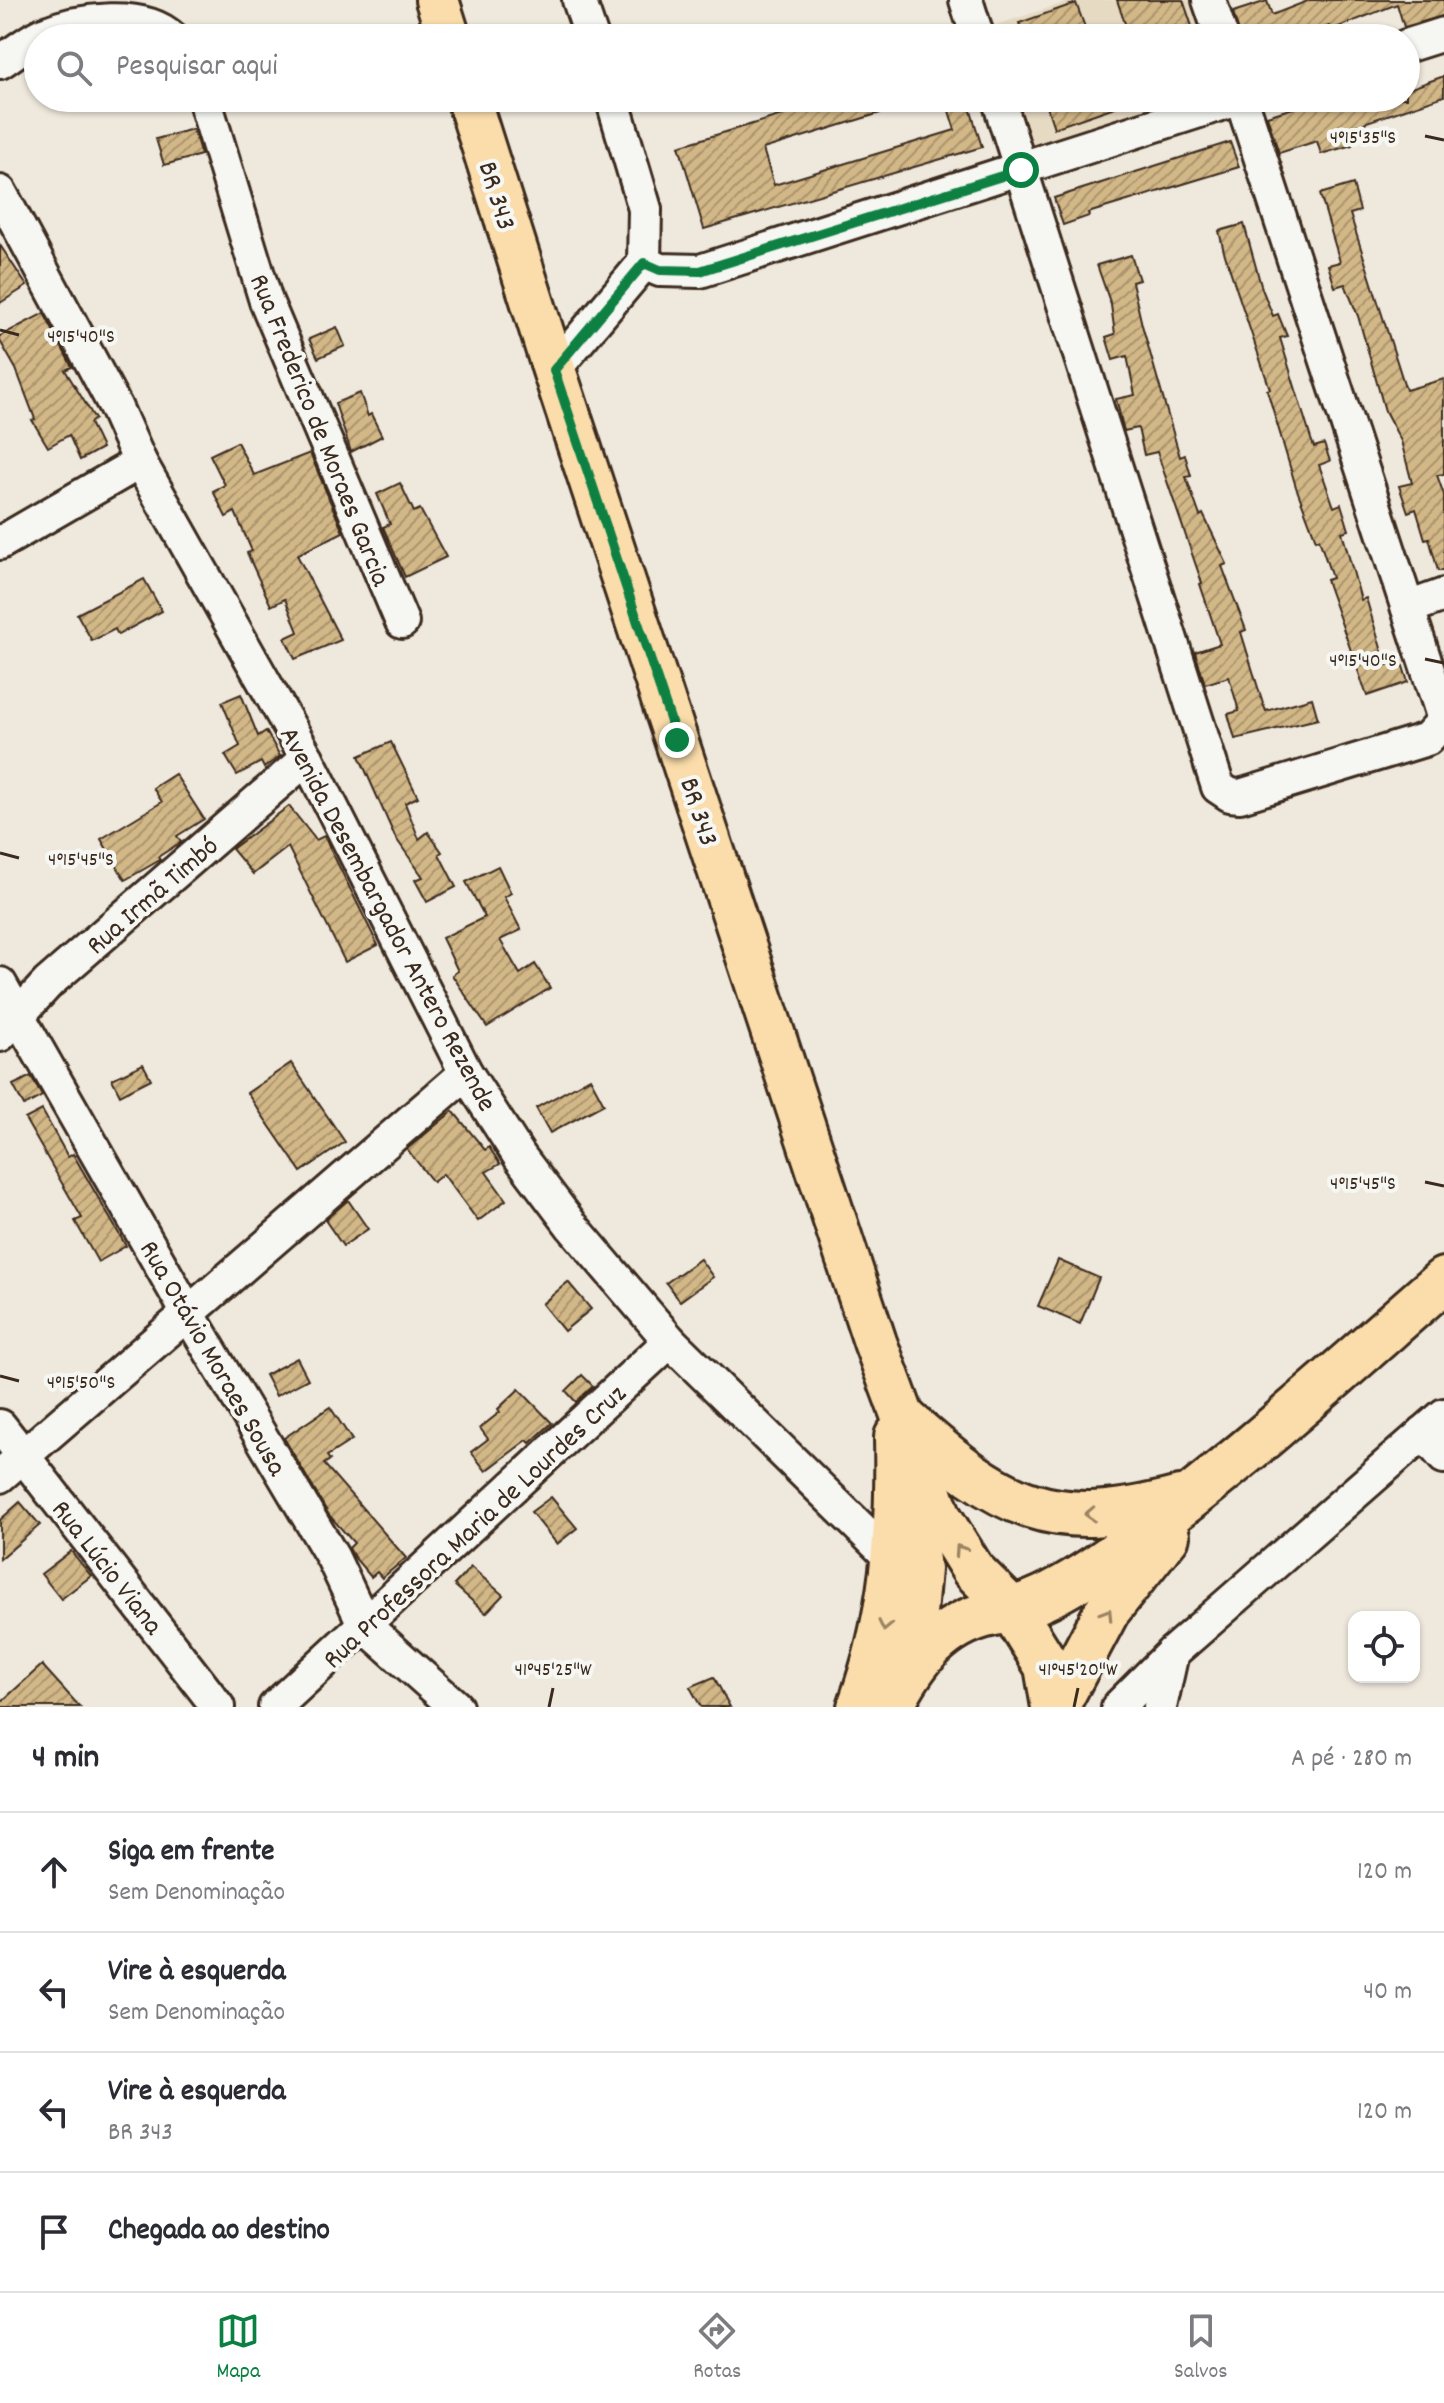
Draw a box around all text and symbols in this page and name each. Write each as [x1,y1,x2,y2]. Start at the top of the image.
search box [24,24,1420,112]
icon: search [52,46,96,90]
text: Pesquisar aqui [116,47,278,90]
text: 4°15'35"S [1330,125,1396,153]
route start [1003,152,1039,188]
street label: BR 343 [465,157,524,236]
street label: Rua Frederico de Moraes Garcia [236,269,399,594]
text: 4°15'40"S [47,324,115,352]
text: 4°15'40"S [1329,648,1397,676]
street label: Avenida Desembargador Antero Rezende [267,721,504,1120]
route end [659,722,695,758]
street label: BR 343 [666,773,726,852]
street label: Rua Irmã Timbó [79,829,229,967]
text: 4°15'45"S [48,847,114,875]
text: 4°15'45"S [1330,1171,1396,1199]
street label: Rua Otávio Moraes Sousa [127,1234,295,1485]
text: 4°15'50"S [47,1370,115,1398]
street label: Rua Professora Maria de Lourdes Cruz [316,1377,637,1680]
street label: Rua Lúcio Viana [39,1493,171,1646]
one-way arrow [1083,1505,1096,1522]
one-way arrow [954,1544,969,1558]
one-way arrow [1097,1608,1112,1623]
map controls [1348,1611,1420,1683]
button: locate [1348,1611,1420,1683]
one-way arrow [877,1619,894,1632]
text: 41°45'25"W [514,1657,592,1685]
text: 41°45'20"W [1039,1657,1118,1685]
text: 4 min [32,1735,99,1784]
text: A pé · 280 m [1291,1741,1412,1778]
text: Siga em frente [108,1832,275,1875]
icon: ahead [32,1850,76,1894]
text: 120 m [1357,1854,1412,1891]
text: Sem Denominação [108,1875,285,1912]
text: Vire à esquerda [108,1952,286,1995]
icon: left [32,1970,76,2014]
text: 40 m [1363,1974,1412,2011]
text: Sem Denominação [108,1995,285,2032]
text: Vire à esquerda [108,2072,286,2115]
icon: left [32,2090,76,2134]
text: 120 m [1357,2094,1412,2131]
text: BR 343 [108,2115,173,2152]
icon: arrive [32,2210,76,2254]
text: Chegada ao destino [108,2211,330,2254]
tab: Mapa [216,2309,260,2388]
tab: Rotas [693,2309,741,2388]
tab: Salvos [1174,2309,1228,2388]

